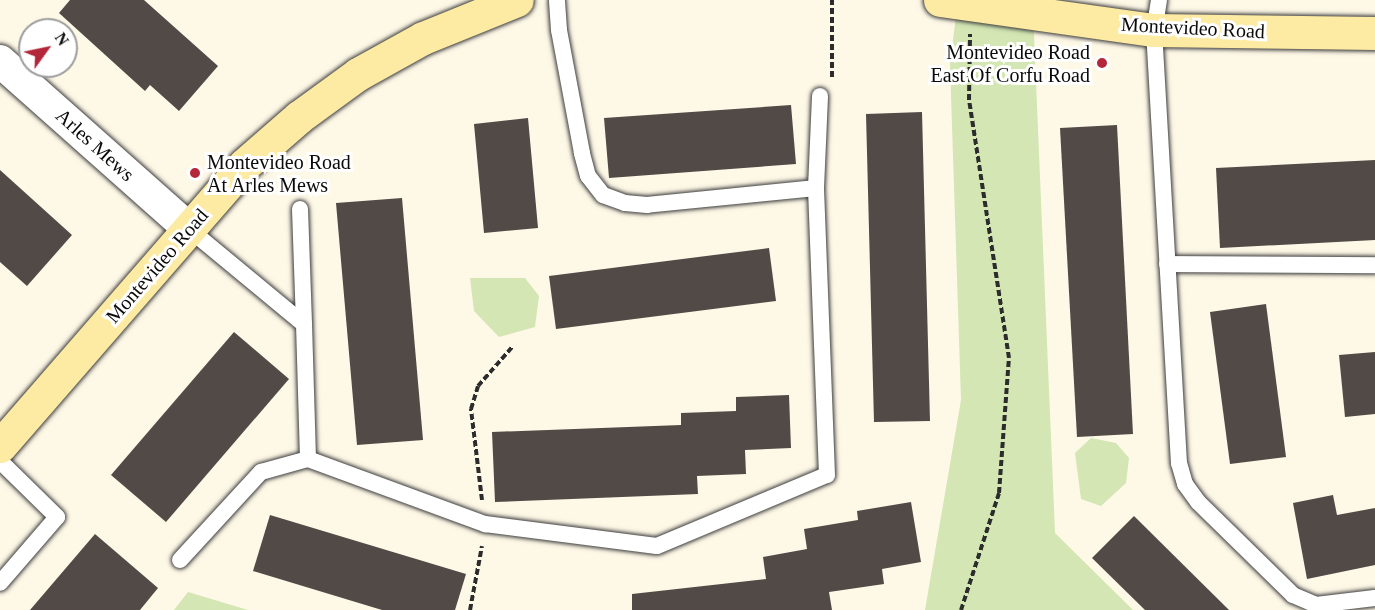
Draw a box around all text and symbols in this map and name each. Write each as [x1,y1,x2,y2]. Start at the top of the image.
street label: Montevideo Road [1121,12,1265,44]
north arrow [18,18,78,78]
text: N [52,30,72,48]
place label: Montevideo Road East Of Corfu Road [931,40,1090,87]
marker: Montevideo Road East Of Corfu Road [1095,56,1109,70]
street label: Arles Mews [51,104,139,186]
place label: Montevideo Road At Arles Mews [207,150,351,197]
marker: Montevideo Road At Arles Mews [188,166,202,180]
street label: Montevideo Road [101,204,213,328]

